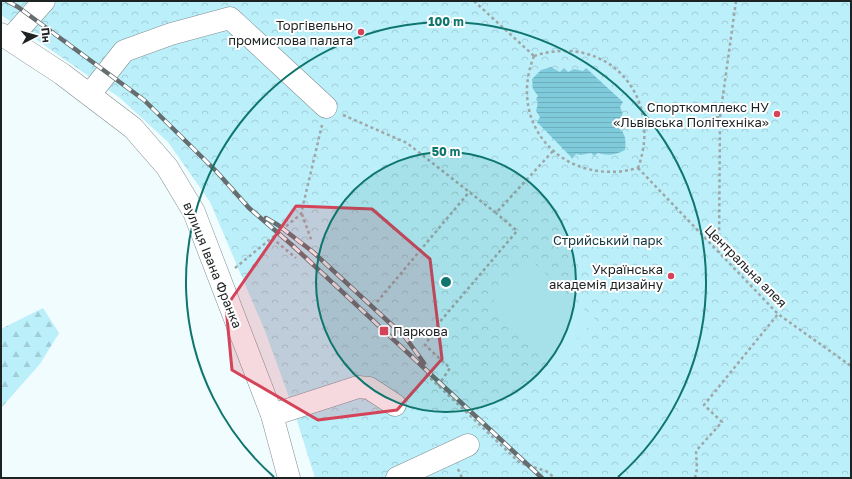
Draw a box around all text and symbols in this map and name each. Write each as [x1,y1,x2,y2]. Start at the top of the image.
text: 100 m [428,14,464,29]
north arrow [16,16,56,56]
place label: Торгівельно промислова палата [228,17,353,48]
text: Пн [39,27,54,43]
marker: Торгівельно промислова палата [356,27,366,37]
place label: Спорткомплекс НУ «Львівська Політехніка» [613,99,769,130]
marker: Спорткомплекс НУ «Львівська Політехніка» [772,109,782,119]
text: 50 m [432,144,460,159]
street label: вулиця Івана Франка [180,199,246,331]
street label: Центральна алея [702,222,790,310]
park label: Стрийський парк [553,232,664,248]
place label: Українська академія дизайну [549,261,664,292]
marker: Українська академія дизайну [666,271,676,281]
centre of rings [439,275,453,289]
place label: Паркова [393,323,448,339]
marker: Паркова [378,325,390,337]

